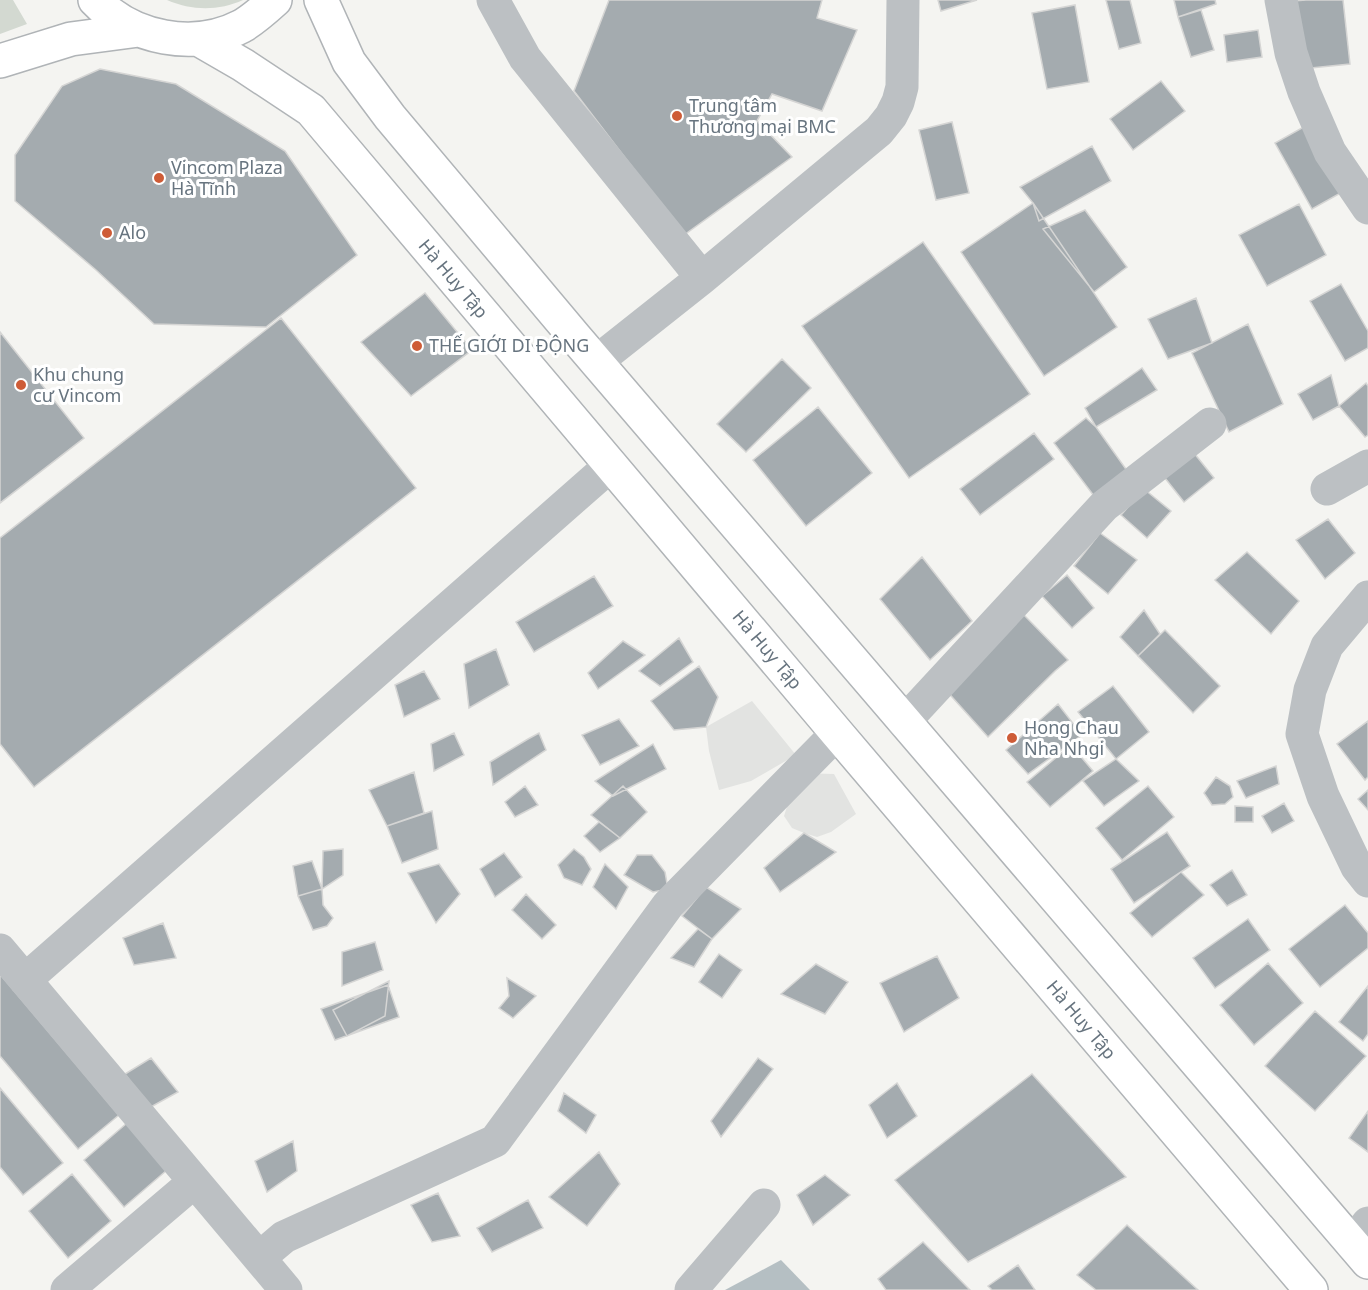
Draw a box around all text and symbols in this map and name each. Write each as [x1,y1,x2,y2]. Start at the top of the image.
place label: Trung tâm Thương mại BMC [689,93,836,138]
marker: Trung tâm Thương mại BMC [670,109,684,123]
place label: Vincom Plaza Hà Tĩnh [171,155,283,200]
marker: Vincom Plaza Hà Tĩnh [152,171,166,185]
place label: Alo [119,220,146,244]
marker: Alo [100,226,114,240]
street label: Hà Huy Tập [414,234,494,323]
place label: THẾ GIỚI DI ĐỘNG [429,333,589,357]
marker: THẾ GIỚI DI ĐỘNG [410,339,424,353]
place label: Khu chung cư Vincom [33,362,124,407]
marker: Khu chung cư Vincom [14,378,28,392]
street label: Hà Huy Tập [728,605,808,694]
place label: Hong Chau Nha Nhgi [1024,715,1119,760]
marker: Hong Chau Nha Nhgi [1005,731,1019,745]
street label: Hà Huy Tập [1042,975,1122,1064]

